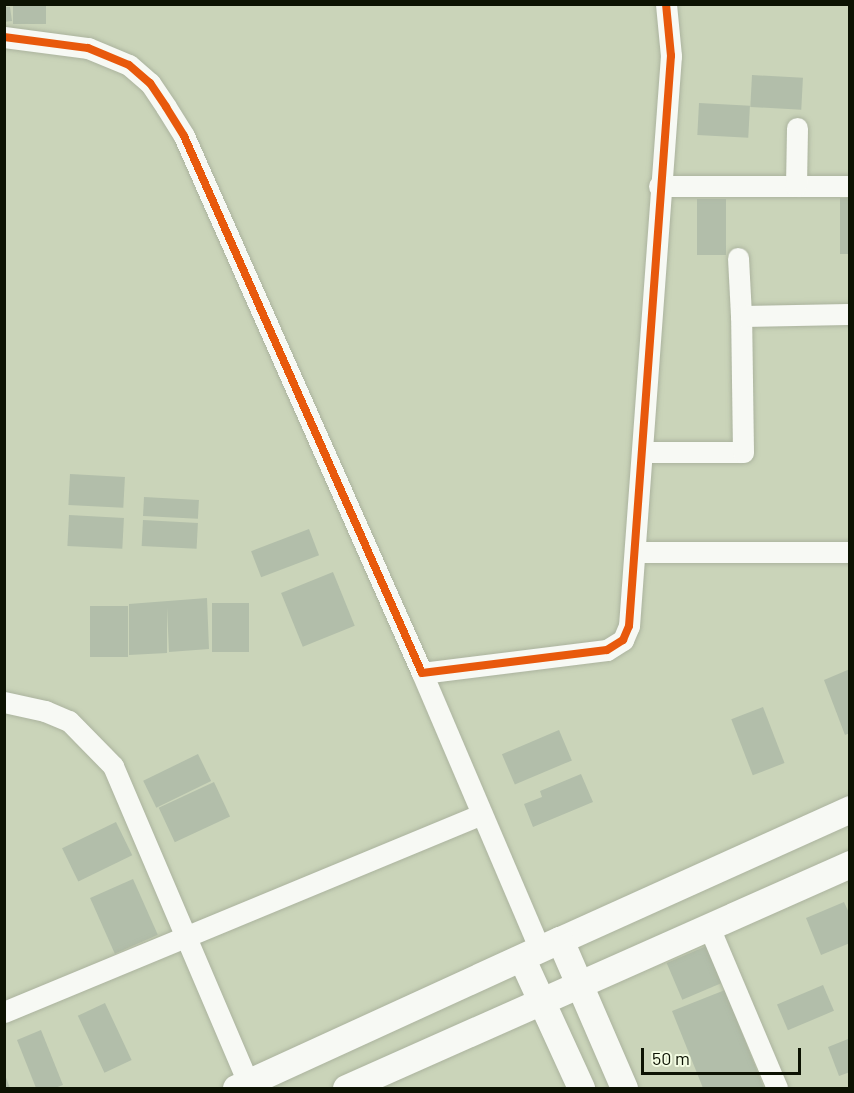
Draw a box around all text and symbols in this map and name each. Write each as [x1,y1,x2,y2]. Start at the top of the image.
scale bar [644,1036,804,1074]
text: 50 m [652,1047,690,1069]

